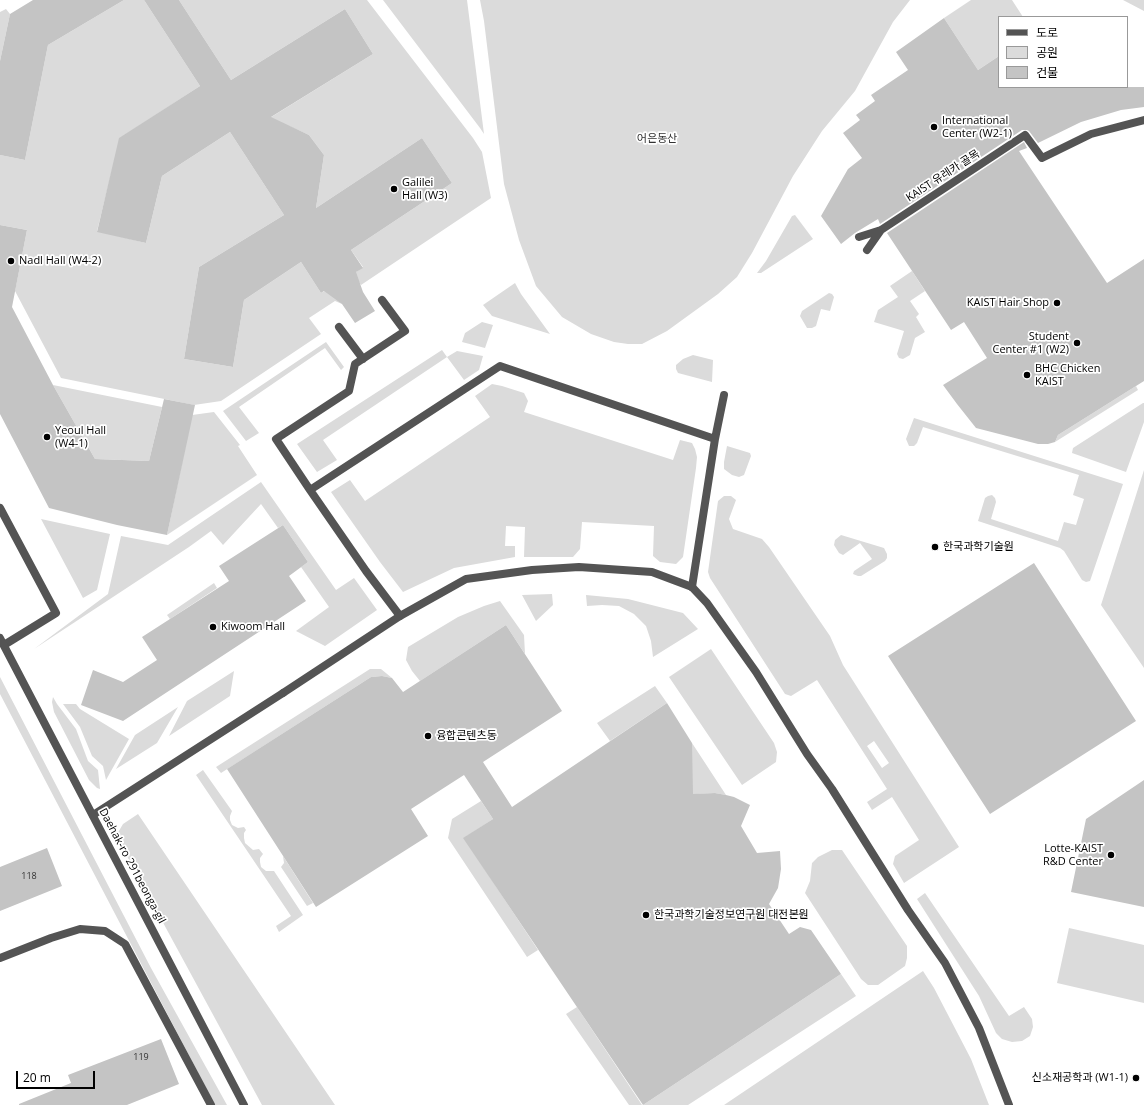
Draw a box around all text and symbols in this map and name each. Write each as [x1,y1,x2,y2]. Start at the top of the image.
legend [998,16,1128,88]
text: 도로 [1036,24,1058,41]
text: 공원 [1036,44,1058,61]
text: 건물 [1036,64,1058,81]
place label: International Center (W2-1) [942,114,1012,140]
marker: International Center (W2-1) [929,122,939,132]
park label: 어은동산 [637,132,677,146]
street label: KAIST 유레카 골목 [904,147,982,205]
place label: Galilei Hall (W3) [402,176,448,202]
marker: Galilei Hall (W3) [389,184,399,194]
place label: Nadl Hall (W4-2) [19,254,101,268]
marker: Nadl Hall (W4-2) [6,256,16,266]
place label: KAIST Hair Shop [967,296,1049,310]
marker: KAIST Hair Shop [1052,298,1062,308]
place label: Student Center #1 (W2) [993,330,1069,356]
marker: Student Center #1 (W2) [1072,338,1082,348]
place label: BHC Chicken KAIST [1035,362,1100,388]
marker: BHC Chicken KAIST [1022,370,1032,380]
place label: Yeoul Hall (W4-1) [55,424,106,450]
marker: Yeoul Hall (W4-1) [42,432,52,442]
place label: 한국과학기술원 [943,540,1014,554]
marker: 한국과학기술원 [930,542,940,552]
place label: Kiwoom Hall [221,620,285,634]
marker: Kiwoom Hall [208,622,218,632]
place label: 융합콘텐츠동 [436,729,497,743]
marker: 융합콘텐츠동 [423,731,433,741]
street label: Daehak-ro 291beonga-gil [96,806,168,926]
place label: Lotte-KAIST R&D Center [1043,842,1103,868]
marker: Lotte-KAIST R&D Center [1106,850,1116,860]
house number: 118 [21,871,37,881]
place label: 한국과학기술정보연구원 대전본원 [654,908,809,922]
marker: 한국과학기술정보연구원 대전본원 [641,910,651,920]
house number: 119 [133,1052,149,1062]
scale bar [18,1063,97,1089]
text: 20 m [23,1069,51,1086]
place label: 신소재공학과 (W1-1) [1032,1071,1128,1085]
marker: 신소재공학과 (W1-1) [1131,1073,1141,1083]

